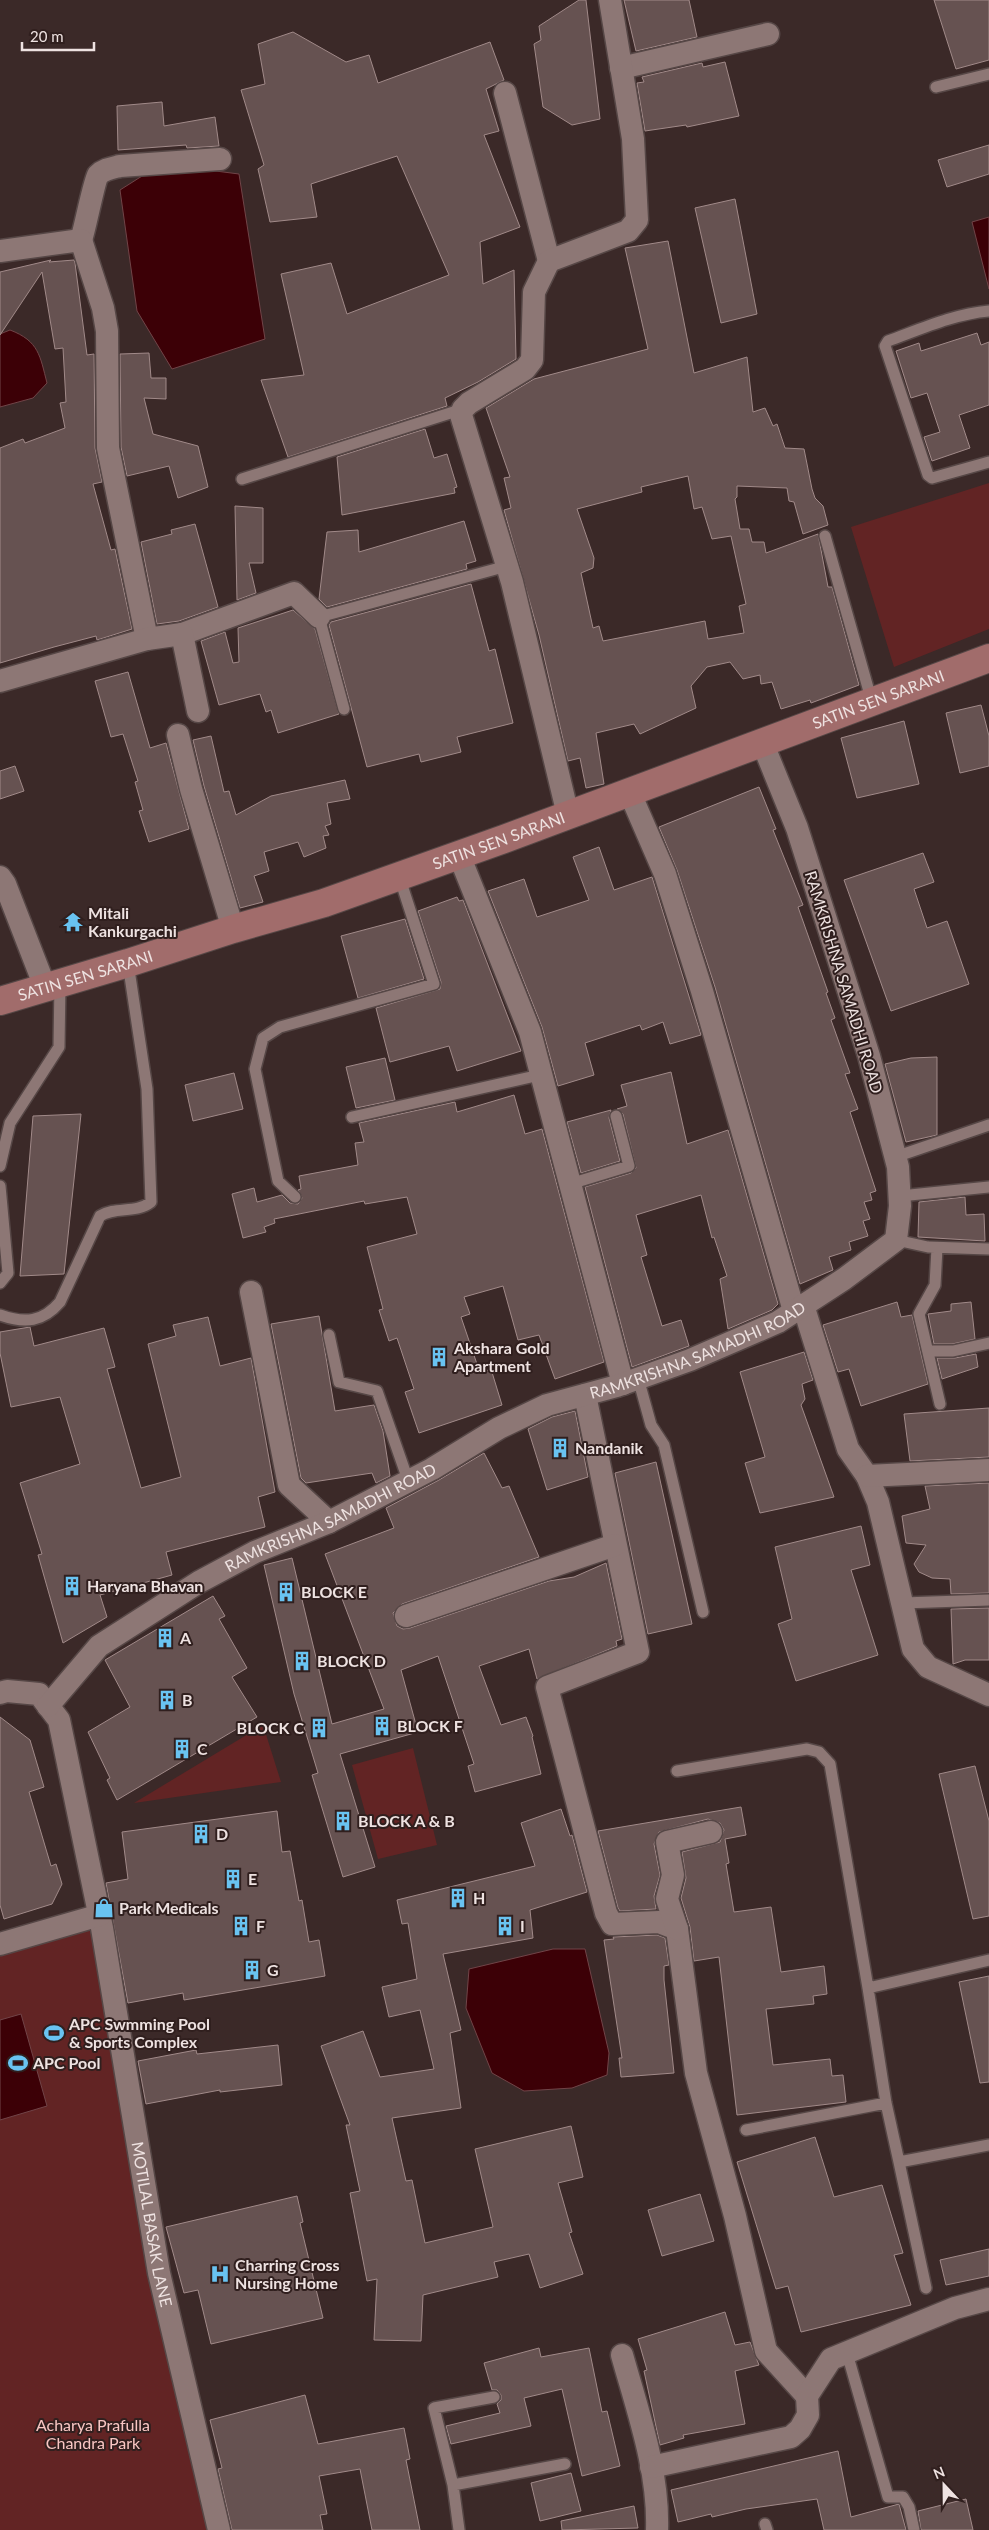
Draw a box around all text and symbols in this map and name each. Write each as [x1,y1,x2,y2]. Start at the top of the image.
scale bar [22,20,95,52]
text: 20 m [30,27,64,45]
street label: SATIN SEN SARANI [809,666,947,732]
street label: SATIN SEN SARANI [430,807,567,873]
street label: RAMKRISHNA SAMADHI ROAD [802,868,887,1095]
place label: Mitali Kankurgachi [88,903,177,940]
temple icon: Mitali Kankurgachi [62,911,84,933]
street label: SATIN SEN SARANI [16,946,155,1004]
street label: RAMKRISHNA SAMADHI ROAD [587,1297,809,1402]
place label: Akshara Gold Apartment [453,1338,549,1375]
building icon: Akshara Gold Apartment [428,1346,450,1368]
building icon: Nandanik [549,1437,571,1459]
place label: Nandanik [575,1438,644,1457]
street label: RAMKRISHNA SAMADHI ROAD [221,1459,439,1575]
building icon: Haryana Bhavan [61,1575,83,1597]
place label: Haryana Bhavan [87,1576,203,1595]
building icon: BLOCK E [275,1581,297,1603]
place label: BLOCK E [301,1582,367,1601]
building icon: A [154,1627,176,1649]
place label: A [179,1628,192,1647]
building icon: BLOCK D [291,1650,313,1672]
place label: BLOCK D [317,1651,386,1670]
building icon: B [156,1689,178,1711]
place label: B [182,1690,193,1709]
building icon: BLOCK F [371,1715,393,1737]
place label: BLOCK F [397,1716,463,1735]
building icon: BLOCK C [308,1717,330,1739]
place label: BLOCK C [237,1718,304,1737]
building icon: C [171,1738,193,1760]
place label: C [197,1739,208,1758]
building icon: BLOCK A & B [332,1810,354,1832]
place label: BLOCK A & B [358,1811,455,1830]
building icon: D [190,1823,212,1845]
place label: D [216,1824,228,1843]
building icon: E [222,1868,244,1890]
place label: E [248,1869,257,1888]
building icon: H [447,1887,469,1909]
place label: H [473,1888,485,1907]
shop icon: Park Medicals [93,1897,115,1919]
place label: Park Medicals [119,1898,219,1917]
building icon: F [230,1915,252,1937]
building icon: I [494,1915,516,1937]
place label: F [256,1916,265,1935]
place label: I [520,1916,525,1935]
building icon: G [241,1959,263,1981]
place label: G [267,1960,279,1979]
place label: APC Swmming Pool & Sports Complex [68,2014,210,2051]
sports icon: APC Swmming Pool & Sports Complex [43,2022,65,2044]
sports icon: APC Pool [7,2052,29,2074]
place label: APC Pool [32,2053,100,2072]
street label: MOTILAL BASAK LANE [128,2140,177,2309]
place label: Charring Cross Nursing Home [235,2255,340,2292]
hospital icon: Charring Cross Nursing Home [209,2263,231,2285]
park label: Acharya Prafulla Chandra Park [36,2415,150,2452]
north arrow [919,2460,969,2510]
text: N [931,2463,947,2482]

